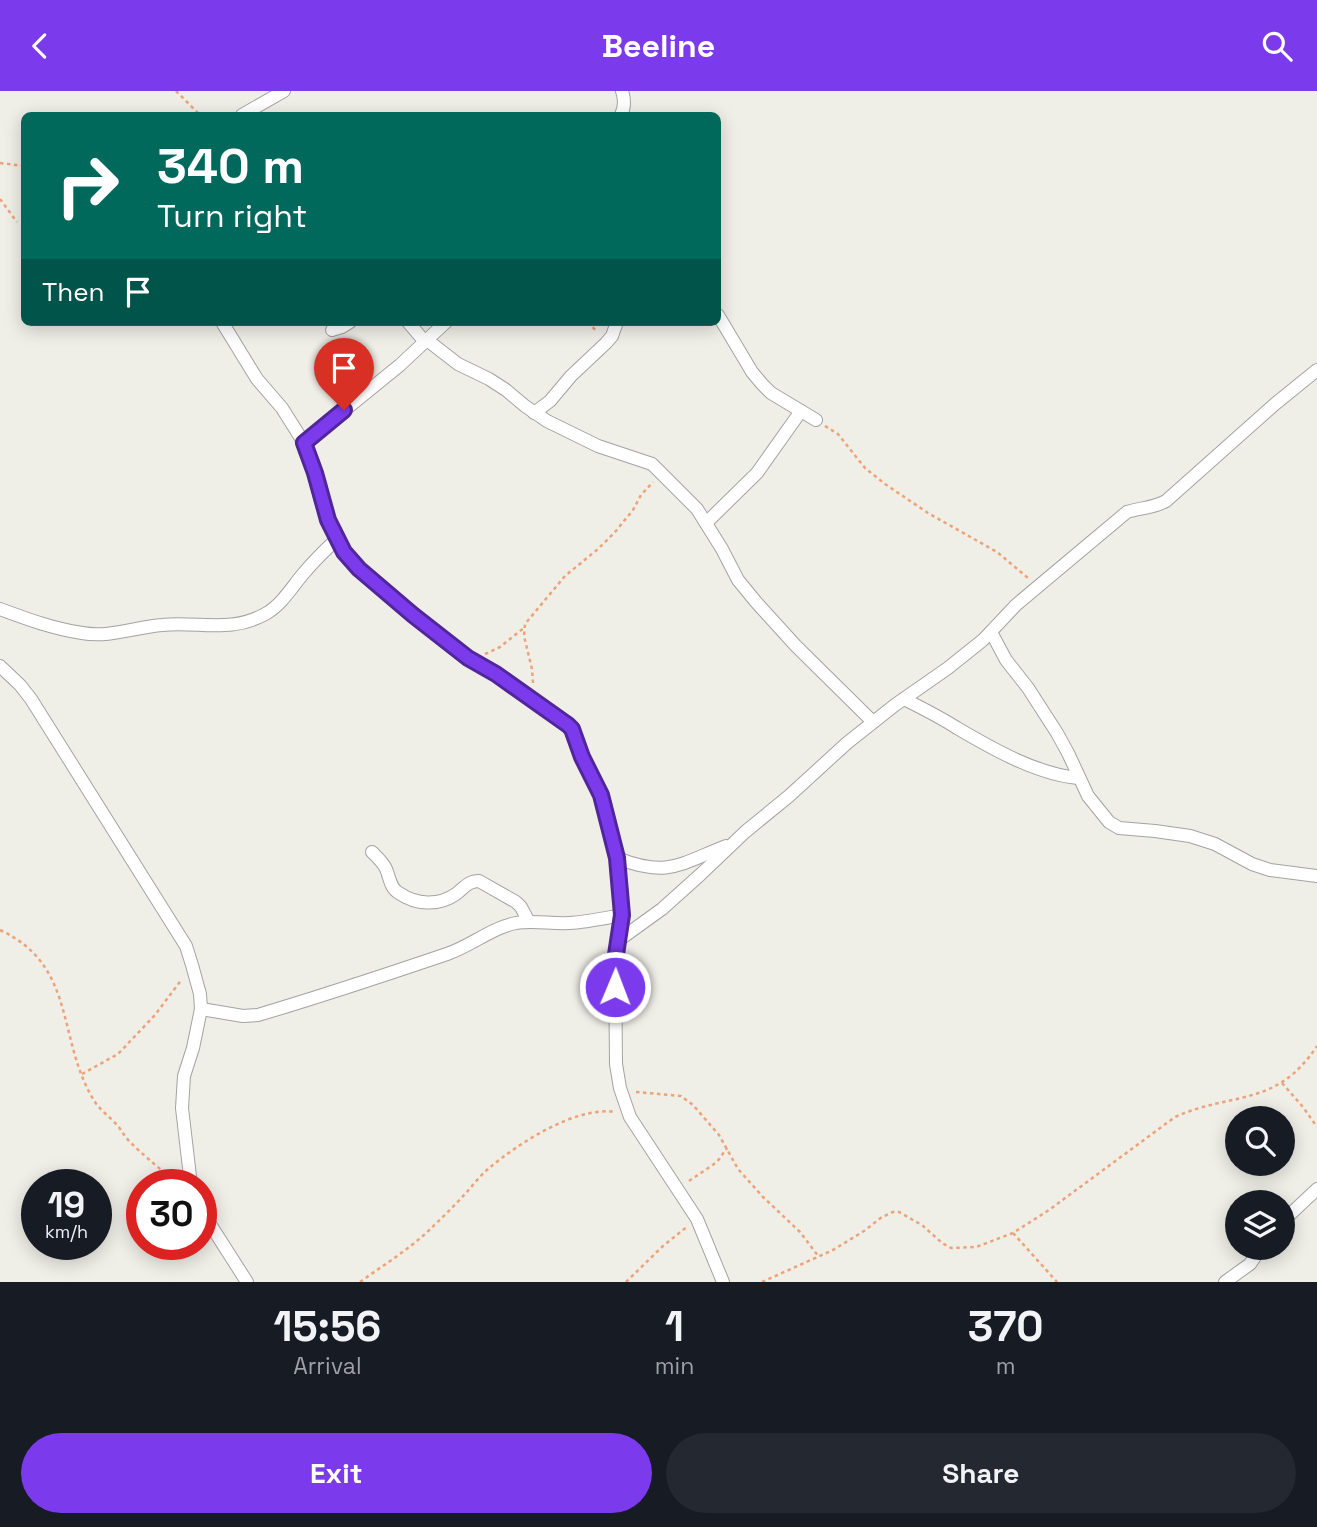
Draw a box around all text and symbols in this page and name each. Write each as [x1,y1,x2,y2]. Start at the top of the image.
text: Beeline [602,26,715,66]
icon: back [21,27,59,65]
icon: search [1258,27,1296,65]
text: 340 m [157,135,304,197]
icon: right [42,140,133,231]
text: Turn right [157,196,307,236]
icon: arrive [119,273,157,311]
text: Then [42,275,105,309]
pin [314,338,374,410]
icon: arrive [325,349,363,387]
position arrow [578,950,652,1024]
map controls [1225,1106,1295,1260]
button: search [1225,1106,1295,1176]
speed limit sign: 30 [126,1169,217,1260]
text: 19 [48,1183,85,1227]
button: layers [1225,1190,1295,1260]
text: km/h [45,1220,88,1243]
text: 15:56 [273,1300,381,1353]
text: 1 [665,1300,684,1353]
text: 370 [968,1300,1044,1353]
text: Arrival [293,1351,362,1381]
text: min [655,1351,694,1381]
text: m [996,1351,1016,1381]
button: Exit [21,1433,652,1513]
button: Share [666,1433,1296,1513]

